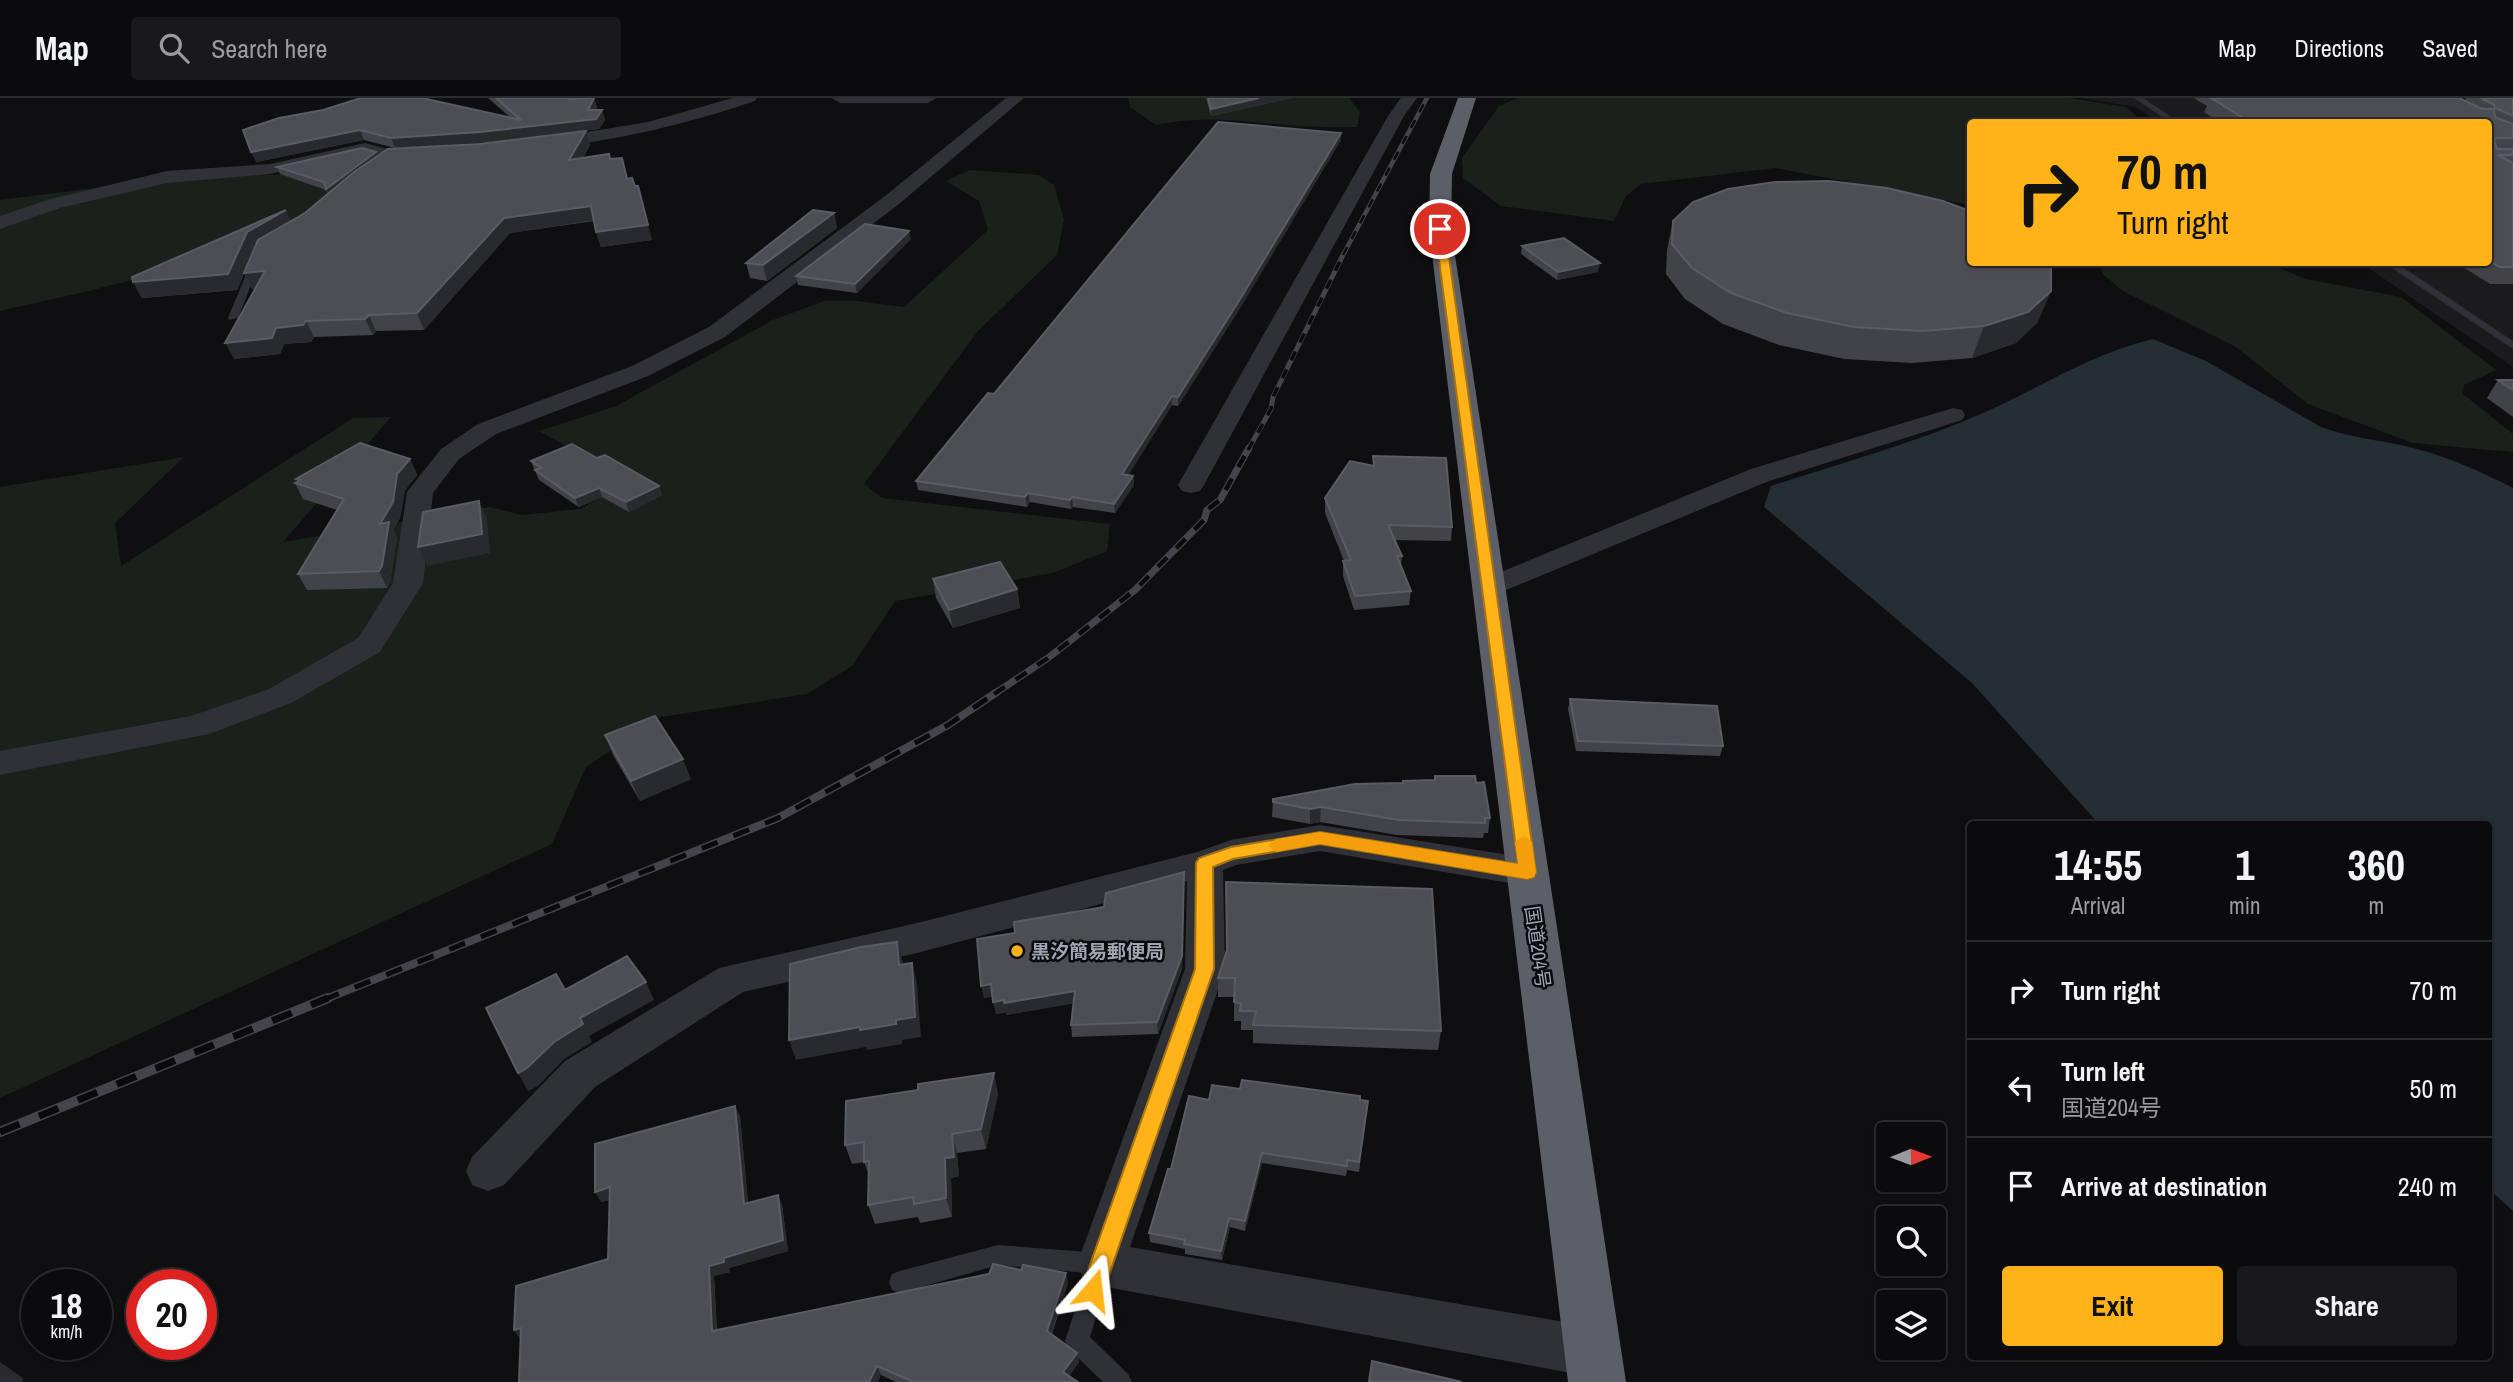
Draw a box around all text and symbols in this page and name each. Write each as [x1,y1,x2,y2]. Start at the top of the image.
search box [131,17,621,80]
text: Map [35,26,89,70]
icon: search [155,29,193,67]
text: Search here [211,31,327,66]
text: Map [2218,32,2256,64]
text: Directions [2294,32,2384,64]
text: Saved [2422,32,2478,64]
text: 70 m [2117,138,2209,204]
icon: right [2002,147,2093,238]
pin [1410,199,1470,259]
text: Turn right [2117,201,2229,244]
icon: arrive [1421,210,1459,248]
text: 14:55 [2054,837,2142,893]
text: 1 [2235,837,2254,893]
text: 360 [2348,837,2405,893]
text: Arrival [2071,890,2125,921]
text: min [2229,890,2261,921]
text: m [2368,890,2384,921]
street label: 国道204号 [1519,904,1557,990]
place label: 黒汐簡易郵便局 [1031,938,1164,964]
marker: 黒汐簡易郵便局 [1009,943,1025,959]
icon: right [2002,971,2040,1009]
text: Turn right [2061,973,2160,1008]
text: 70 m [2410,973,2457,1008]
text: Turn left [2061,1054,2145,1089]
icon: left [2002,1069,2040,1107]
text: 50 m [2410,1071,2457,1106]
text: 国道204号 [2061,1092,2161,1123]
north arrow [1876,1122,1946,1192]
map controls [1876,1122,1946,1360]
icon: arrive [2002,1167,2040,1205]
text: Arrive at destination [2061,1169,2267,1204]
text: 240 m [2398,1169,2457,1204]
button: search [1876,1206,1946,1276]
position arrow [1056,1253,1130,1327]
button: Exit [2002,1266,2223,1346]
button: Share [2237,1266,2457,1346]
speed limit sign: 20 [126,1269,217,1360]
text: 18 [51,1282,82,1329]
button: layers [1876,1290,1946,1360]
text: km/h [51,1319,83,1344]

